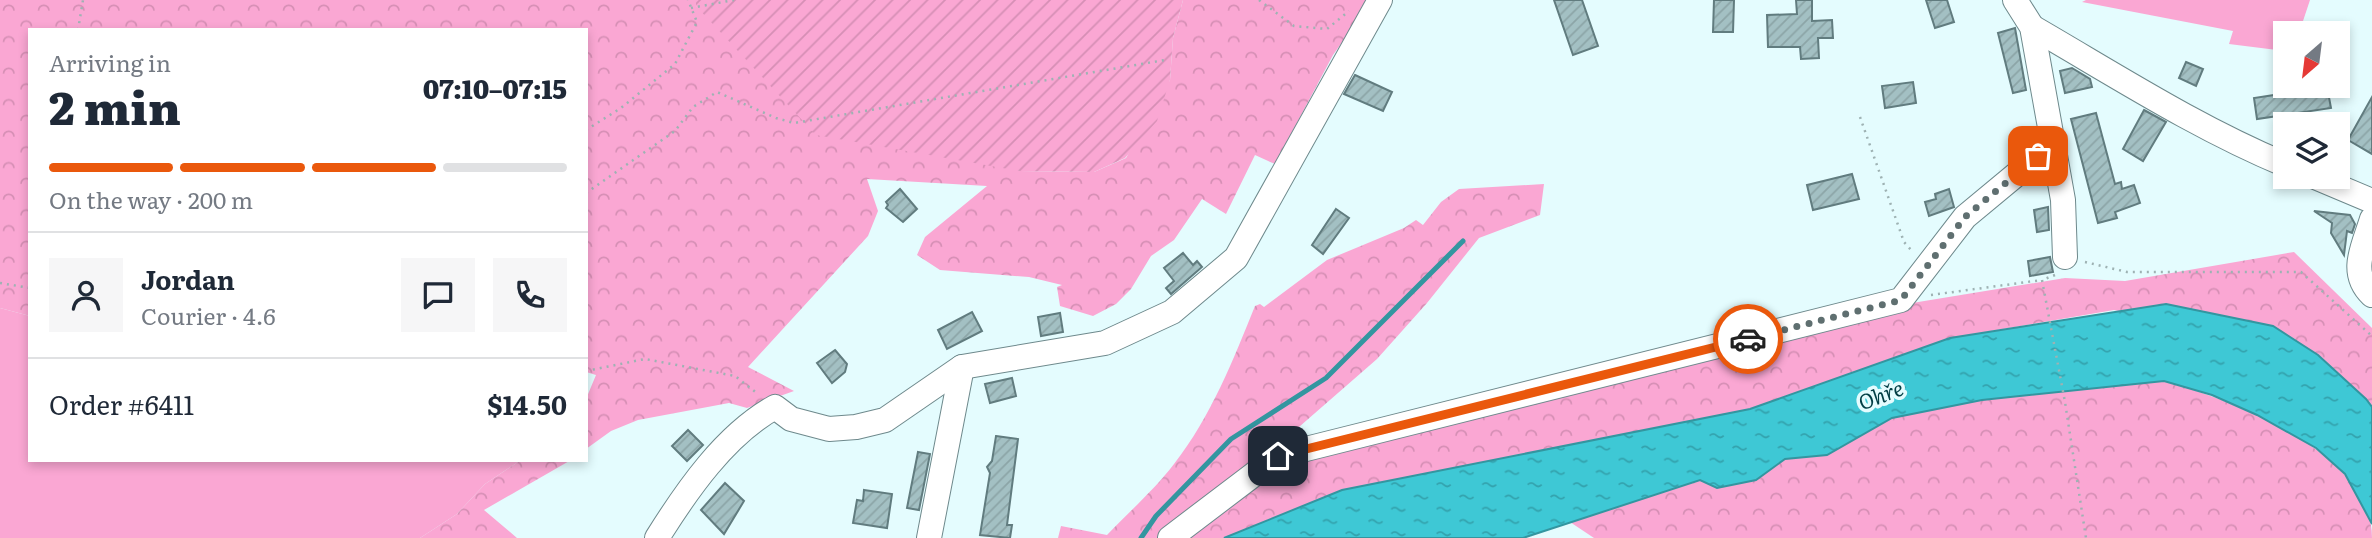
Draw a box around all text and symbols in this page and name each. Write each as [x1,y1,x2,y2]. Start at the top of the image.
north arrow [2273,21,2350,98]
map controls [2273,21,2350,189]
text: Arriving in [49,45,171,79]
text: 07:10–07:15 [423,68,567,107]
text: 2 min [49,71,181,139]
button: layers [2273,112,2350,189]
pin [2008,126,2068,186]
icon: bag [2019,137,2057,175]
text: On the way · 200 m [49,182,253,216]
button: person [49,258,123,332]
button: chat [401,258,475,332]
button: phone [493,258,567,332]
text: Jordan [141,259,235,298]
text: Courier · 4.6 [141,298,276,332]
courier [1713,304,1783,374]
icon: car [1729,320,1767,358]
water label: Ohře [1853,371,1907,416]
text: Order #6411 [49,384,194,423]
text: $14.50 [487,384,567,423]
pin [1248,426,1308,486]
icon: home [1259,437,1297,475]

